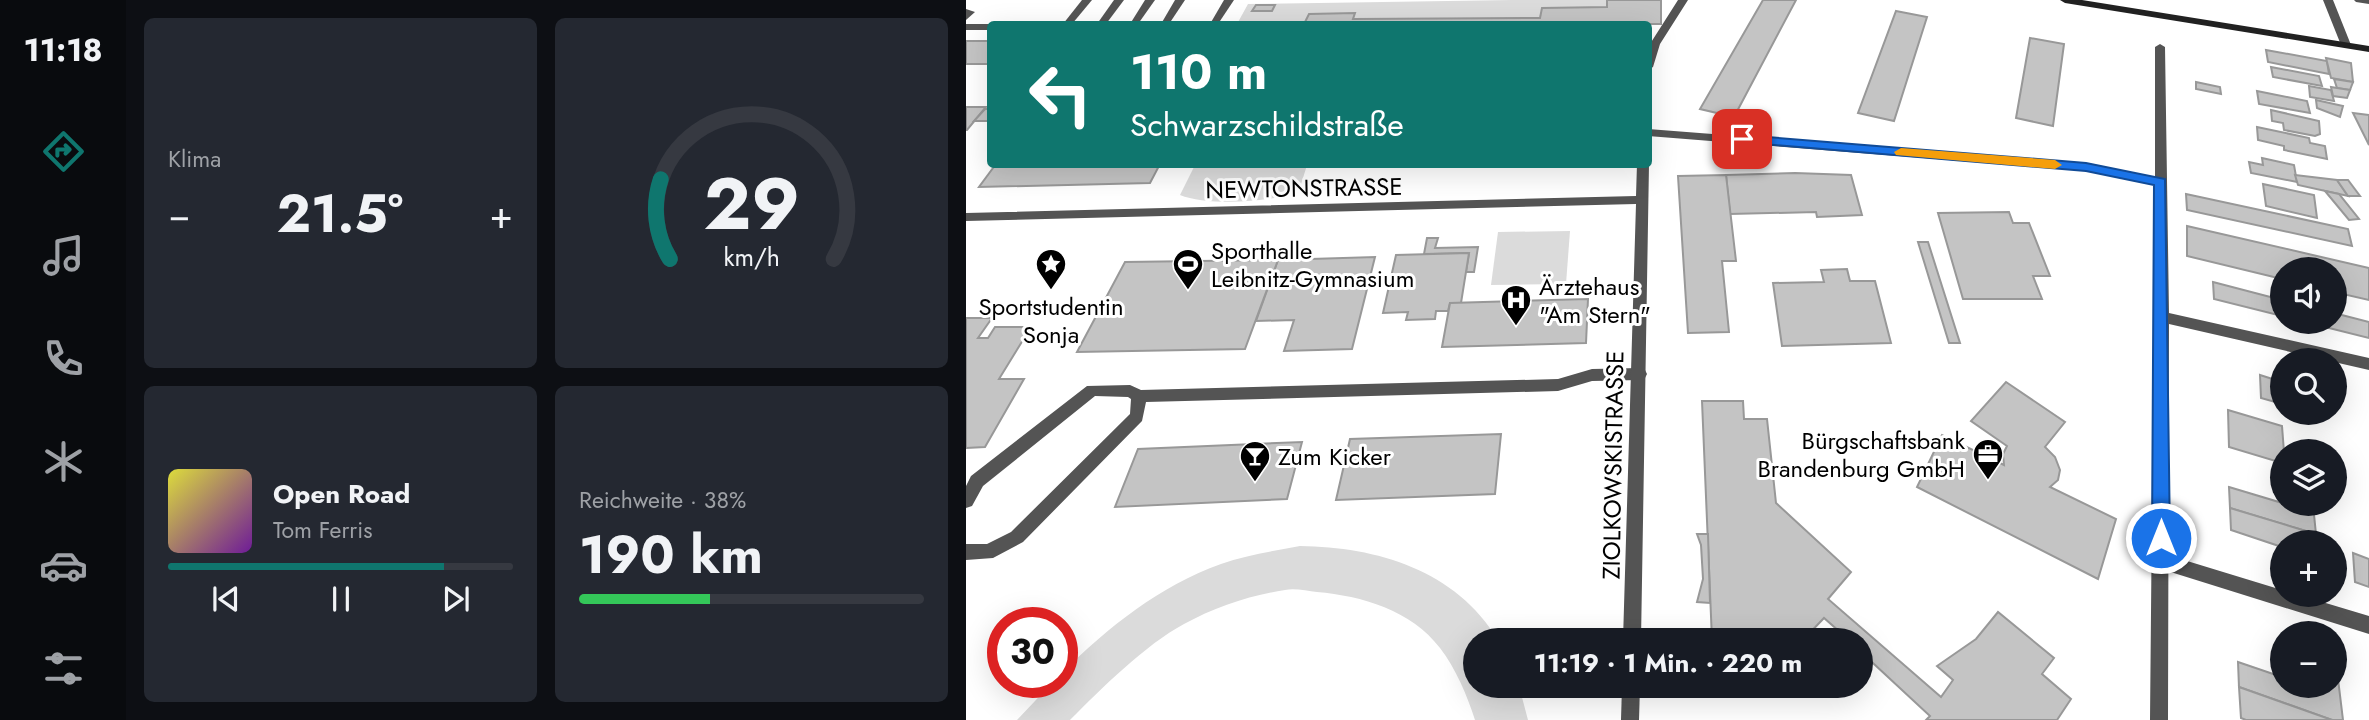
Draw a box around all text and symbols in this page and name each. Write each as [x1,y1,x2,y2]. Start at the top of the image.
text: 11:18 [23,27,103,73]
text: 110 m [1130,37,1267,107]
icon: left [1015,49,1106,140]
text: Schwarzschildstraße [1130,102,1404,148]
pin [1712,109,1772,169]
icon: arrive [1723,120,1761,158]
icon: directions [39,127,88,176]
text: Klima [168,142,221,176]
text: 29 [703,151,800,256]
street label: NEWTONSTRASSE [1205,169,1403,207]
text: 21.5° [277,176,403,252]
text: − [168,187,190,242]
text: + [490,187,513,242]
icon: music [39,231,88,280]
place label: Sporthalle Leibnitz-Gymnasium [1211,233,1414,296]
text: km/h [723,239,780,275]
place icon: Sportstudentin Sonja [1034,247,1068,291]
sports icon: Sporthalle Leibnitz-Gymnasium [1171,247,1205,291]
map controls [2270,257,2347,698]
button: sound [2270,257,2347,334]
place label: Ärztehaus "Am Stern" [1539,269,1651,332]
hospital icon: Ärztehaus "Am Stern" [1499,283,1533,327]
place label: Sportstudentin Sonja [978,289,1124,352]
icon: phone [39,334,88,383]
button: search [2270,348,2347,425]
street label: ZIOLKOWSKISTRASSE [1594,350,1632,580]
place label: Bürgschaftsbank Brandenburg GmbH [1757,423,1965,486]
icon: climate [39,437,88,486]
office icon: Bürgschaftsbank Brandenburg GmbH [1971,437,2005,481]
bar icon: Zum Kicker [1238,439,1272,483]
place label: Zum Kicker [1278,439,1392,474]
button: layers [2270,439,2347,516]
text: Open Road [273,475,410,513]
text: Reichweite · 38% [579,483,746,517]
position arrow [2124,501,2198,575]
text: Tom Ferris [273,513,372,547]
text: 190 km [579,517,763,593]
button: + [2270,530,2347,607]
icon: car [39,541,88,590]
icon: previous [207,580,245,618]
icon: pause [322,580,360,618]
icon: next [437,580,475,618]
speed limit sign: 30 [987,607,1078,698]
button: − [2270,621,2347,698]
icon: filters [39,644,88,693]
text: 11:19 · 1 Min. · 220 m [1534,644,1802,682]

